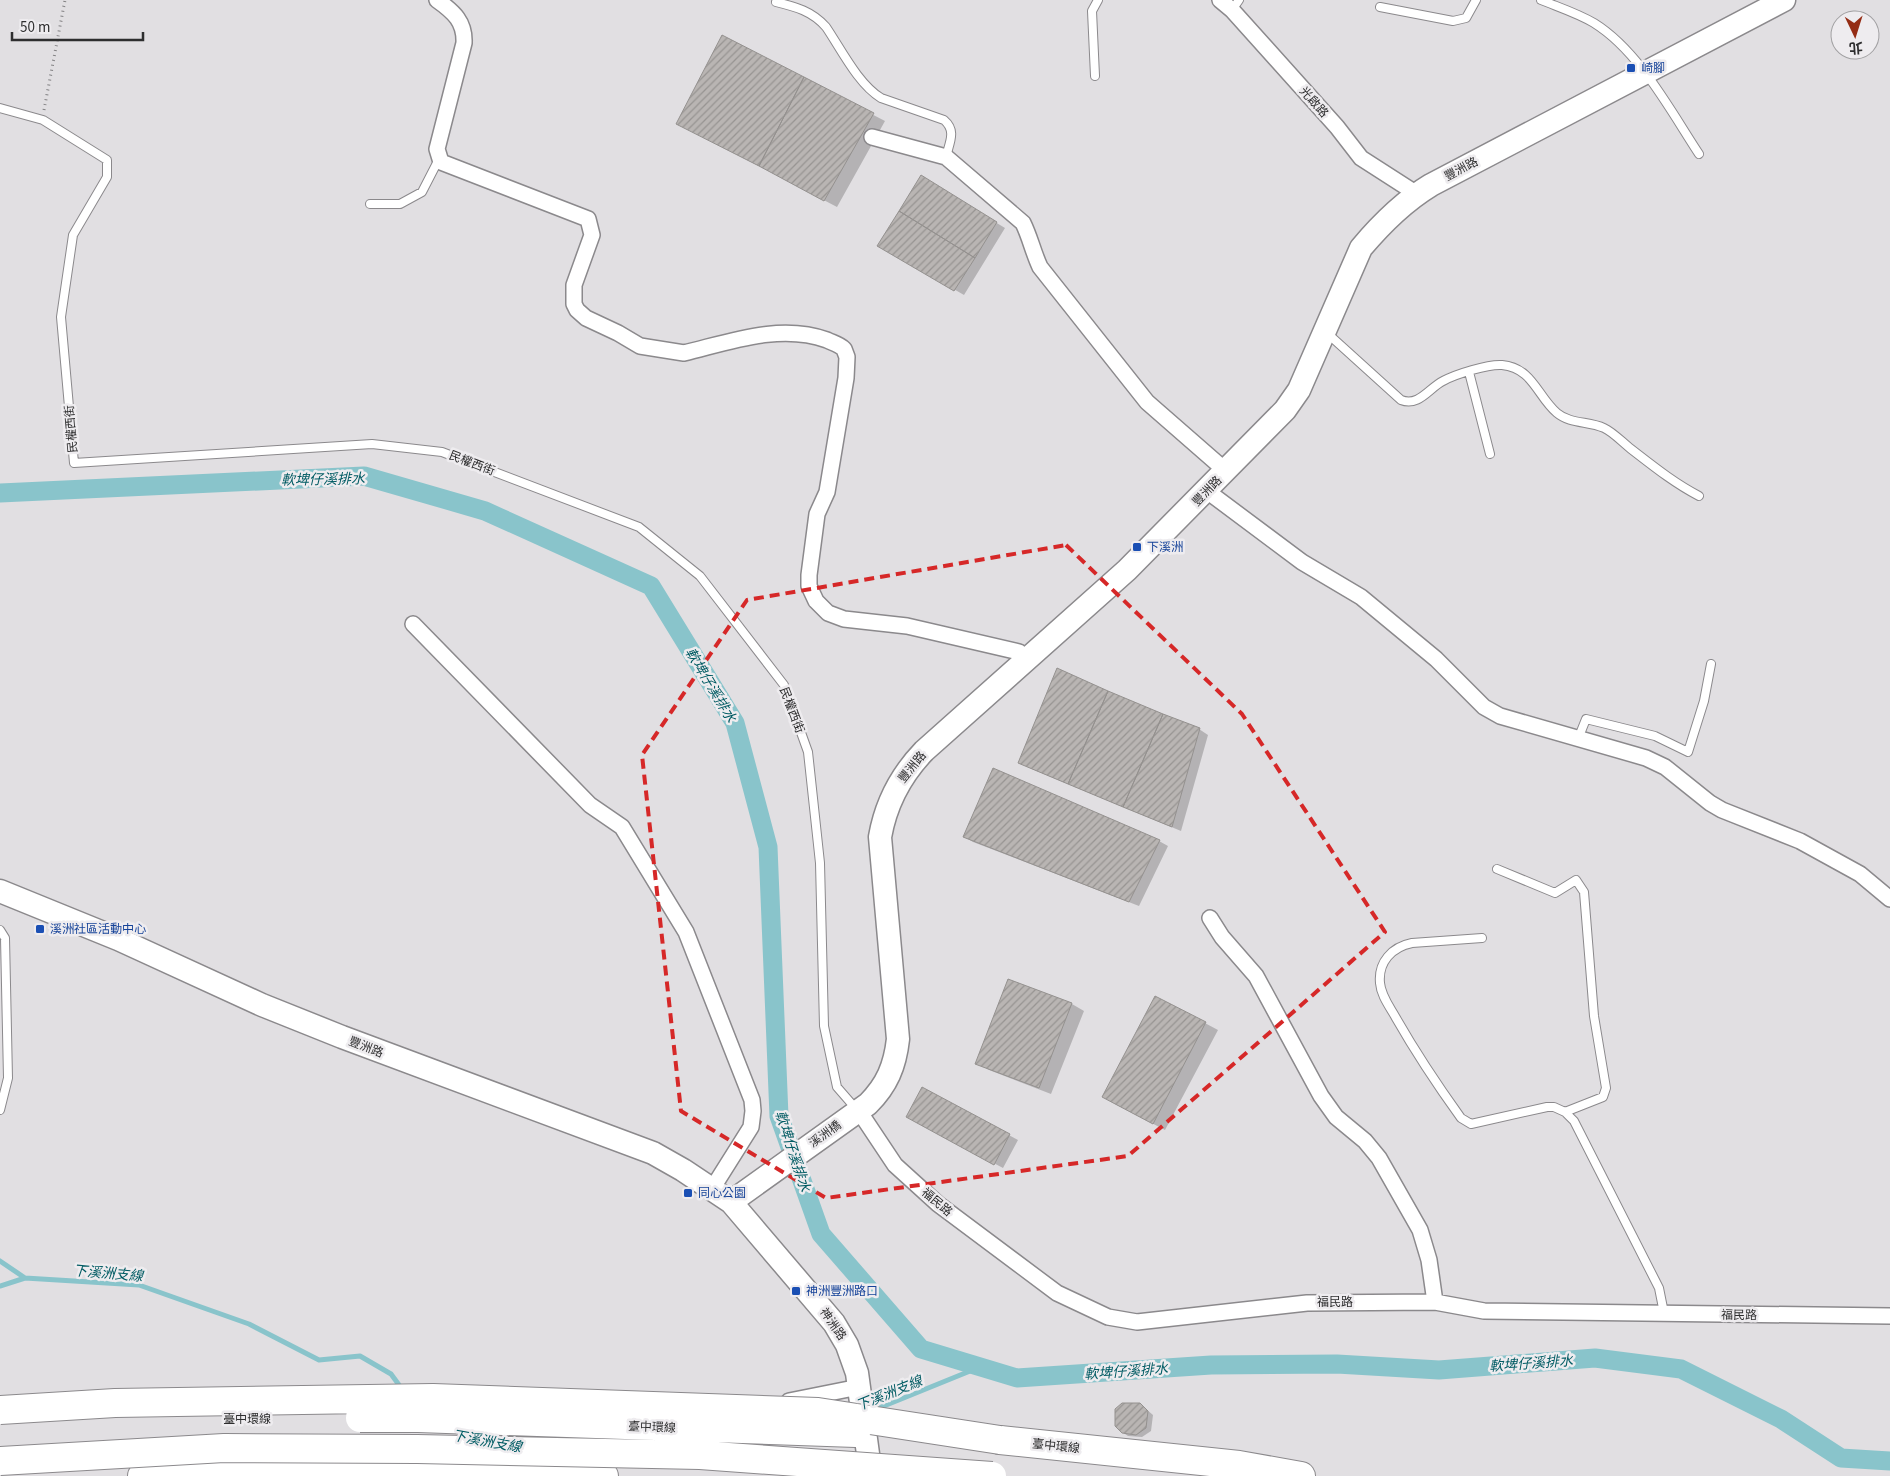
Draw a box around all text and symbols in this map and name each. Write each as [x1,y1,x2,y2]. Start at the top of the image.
scale bar [12,10,144,42]
north arrow [1830,10,1880,60]
text: 50 m [20,17,50,38]
text: 北 [1848,37,1864,57]
place label: 崎腳 [1641,60,1665,77]
marker: 崎腳 [1625,62,1637,74]
street label: 光啟路 [1295,83,1332,121]
street label: 豐洲路 [1441,153,1481,185]
street label: 民權西街 [61,404,82,454]
street label: 民權西街 [446,447,497,480]
water label: 軟埤仔溪排水 [281,469,366,491]
street label: 豐洲路 [1189,472,1226,510]
place label: 下溪洲 [1147,539,1183,556]
marker: 下溪洲 [1131,541,1143,553]
water label: 軟埤仔溪排水 [680,644,741,728]
street label: 民權西街 [775,685,808,736]
street label: 豐洲路 [894,748,930,787]
place label: 溪洲社區活動中心 [50,921,146,938]
marker: 溪洲社區活動中心 [34,923,46,935]
street label: 豐洲路 [346,1033,386,1062]
water label: 軟埤仔溪排水 [770,1108,815,1195]
street label: 溪洲橋 [806,1117,845,1152]
street label: 福民路 [917,1184,956,1220]
place label: 同心公園 [698,1185,746,1202]
marker: 同心公園 [682,1187,694,1199]
water label: 下溪洲支線 [72,1261,146,1287]
place label: 神洲豐洲路口 [806,1283,878,1300]
marker: 神洲豐洲路口 [790,1285,802,1297]
street label: 福民路 [1317,1294,1353,1311]
street label: 神洲路 [815,1305,850,1344]
street label: 福民路 [1721,1307,1757,1324]
water label: 軟埤仔溪排水 [1488,1351,1575,1377]
water label: 軟埤仔溪排水 [1083,1359,1170,1385]
water label: 下溪洲支線 [853,1371,927,1416]
street label: 臺中環線 [223,1411,271,1428]
street label: 臺中環線 [628,1418,676,1437]
water label: 下溪洲支線 [451,1426,525,1458]
street label: 臺中環線 [1031,1436,1081,1457]

